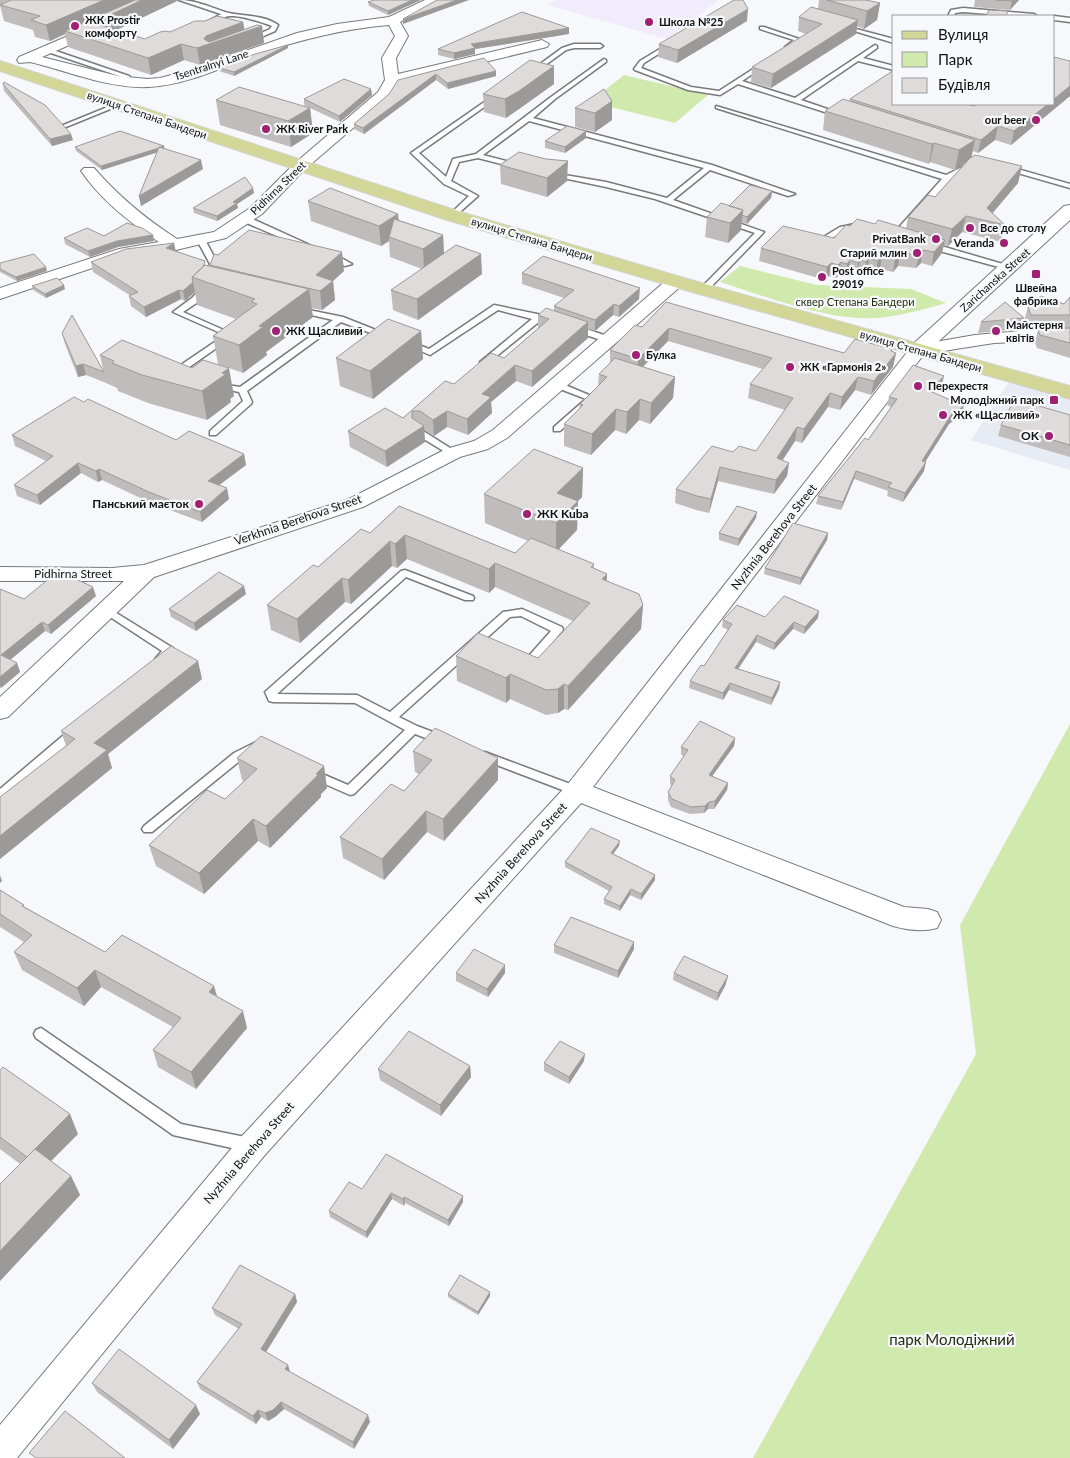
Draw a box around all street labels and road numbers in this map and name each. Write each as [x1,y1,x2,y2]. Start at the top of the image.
street label: Tsentralnyi Lane [172,46,250,83]
street label: вулиця Степана Бандери [85,88,209,141]
street label: Pidhirna Street [247,158,308,217]
street label: вулиця Степана Бандери [470,214,594,263]
street label: Zarichanska Street [957,245,1032,314]
street label: вулиця Степана Бандери [859,327,983,374]
street label: Nyzhnia Berehova Street [728,480,820,593]
street label: Verkhnia Berehova Street [232,490,364,548]
street label: Pidhirna Street [34,566,113,581]
street label: Nyzhnia Berehova Street [471,799,570,906]
street label: Nyzhnia Berehova Street [200,1098,298,1207]

